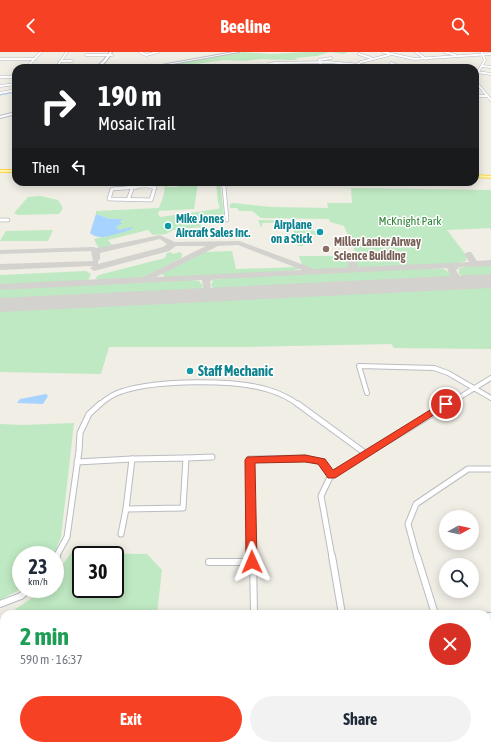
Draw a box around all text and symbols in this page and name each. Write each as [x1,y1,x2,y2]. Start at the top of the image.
icon: back [20,15,42,37]
icon: search [449,15,471,37]
text: Beeline [220,16,271,37]
icon: right [32,80,84,132]
text: 190 m [98,80,161,112]
text: Mosaic Trail [98,113,176,134]
icon: left [68,156,90,178]
text: Then [32,159,60,176]
place label: Mike Jones Aircraft Sales Inc. [175,212,250,240]
park label: McKnight Park [378,214,442,228]
place label: Airplane on a Stick [271,218,313,246]
marker: Mike Jones Aircraft Sales Inc. [163,221,173,231]
marker: Airplane on a Stick [315,227,325,237]
place label: Miller Lanier Airway Science Building [334,235,421,263]
marker: Miller Lanier Airway Science Building [321,244,331,254]
place label: Staff Mechanic [198,363,274,379]
marker: Staff Mechanic [185,366,195,376]
pin [429,387,463,421]
icon: arrive [435,393,457,415]
north arrow [439,510,479,550]
map controls [439,510,479,598]
position arrow [231,541,273,583]
speed limit sign: 30 [72,546,124,598]
text: 23 [29,555,47,578]
button: search [439,558,479,598]
text: km/h [28,576,48,587]
text: 2 min [20,623,69,650]
button: close [429,623,471,665]
text: 590 m · 16:37 [20,652,83,667]
button: Exit [20,696,242,742]
button: Share [250,696,471,742]

